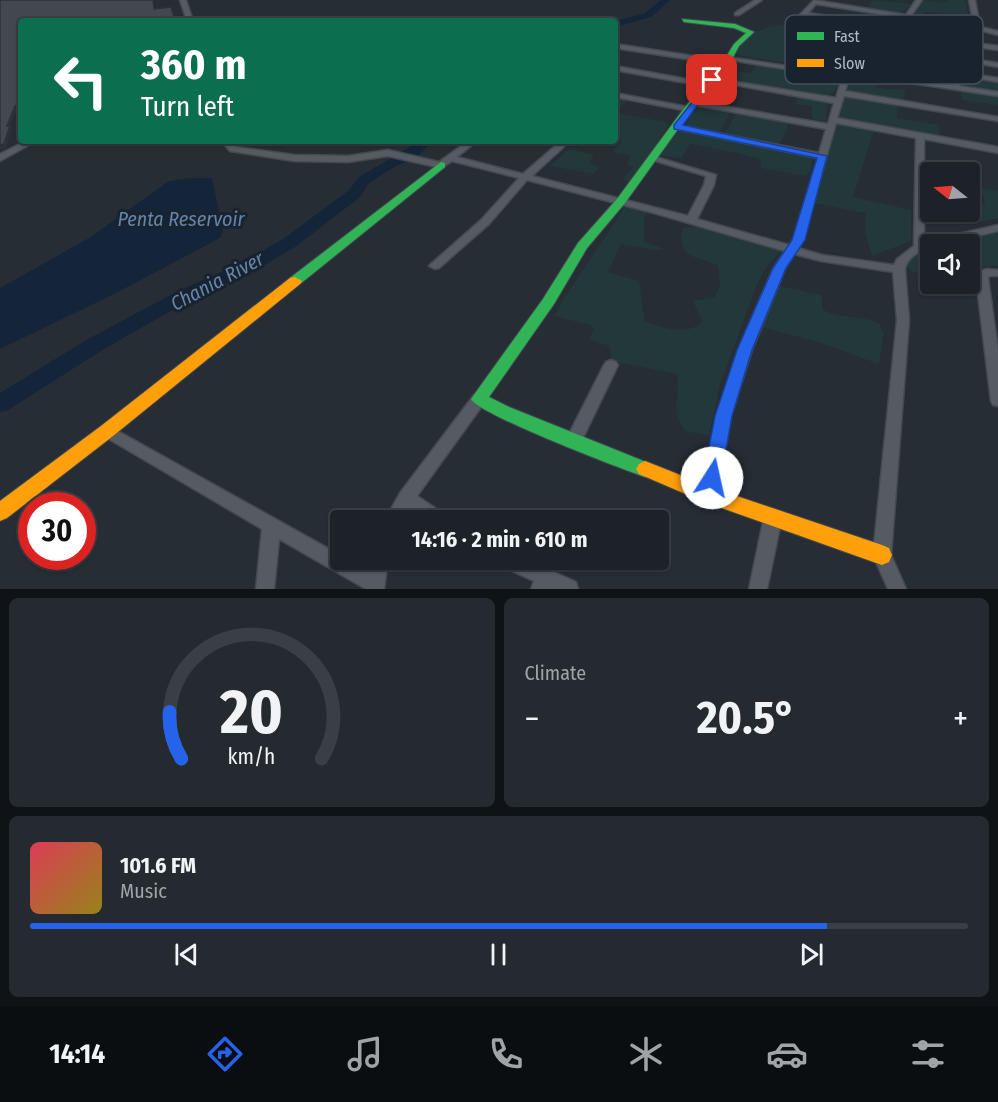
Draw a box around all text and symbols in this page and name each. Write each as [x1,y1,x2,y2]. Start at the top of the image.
legend [785,15,983,84]
text: Fast [834,27,861,46]
text: 360 m [141,40,247,90]
icon: left [42,42,120,120]
pin [686,54,737,105]
text: Slow [834,54,865,73]
icon: arrive [695,63,728,96]
text: Turn left [141,91,234,123]
north arrow [920,162,980,222]
map controls [920,162,980,294]
water label: Penta Reservoir [118,207,245,231]
button: sound [920,234,980,294]
water label: Chania River [166,246,269,316]
position arrow [680,446,744,510]
speed limit sign: 30 [18,492,96,570]
text: 14:16 · 2 min · 610 m [412,526,587,553]
text: Climate [525,661,586,685]
text: 20 [219,675,283,750]
text: 20.5° [697,691,796,745]
text: − [525,699,539,739]
text: + [953,699,968,739]
text: km/h [228,745,276,771]
text: 101.6 FM [120,852,196,879]
text: Music [120,879,167,903]
icon: previous [170,938,203,971]
icon: pause [482,938,515,971]
icon: next [795,938,828,971]
icon: directions [204,1033,246,1075]
icon: music [344,1033,386,1075]
icon: phone [485,1033,527,1075]
icon: climate [625,1033,667,1075]
icon: car [766,1033,808,1075]
icon: filters [907,1033,949,1075]
text: 14:14 [49,1038,105,1070]

